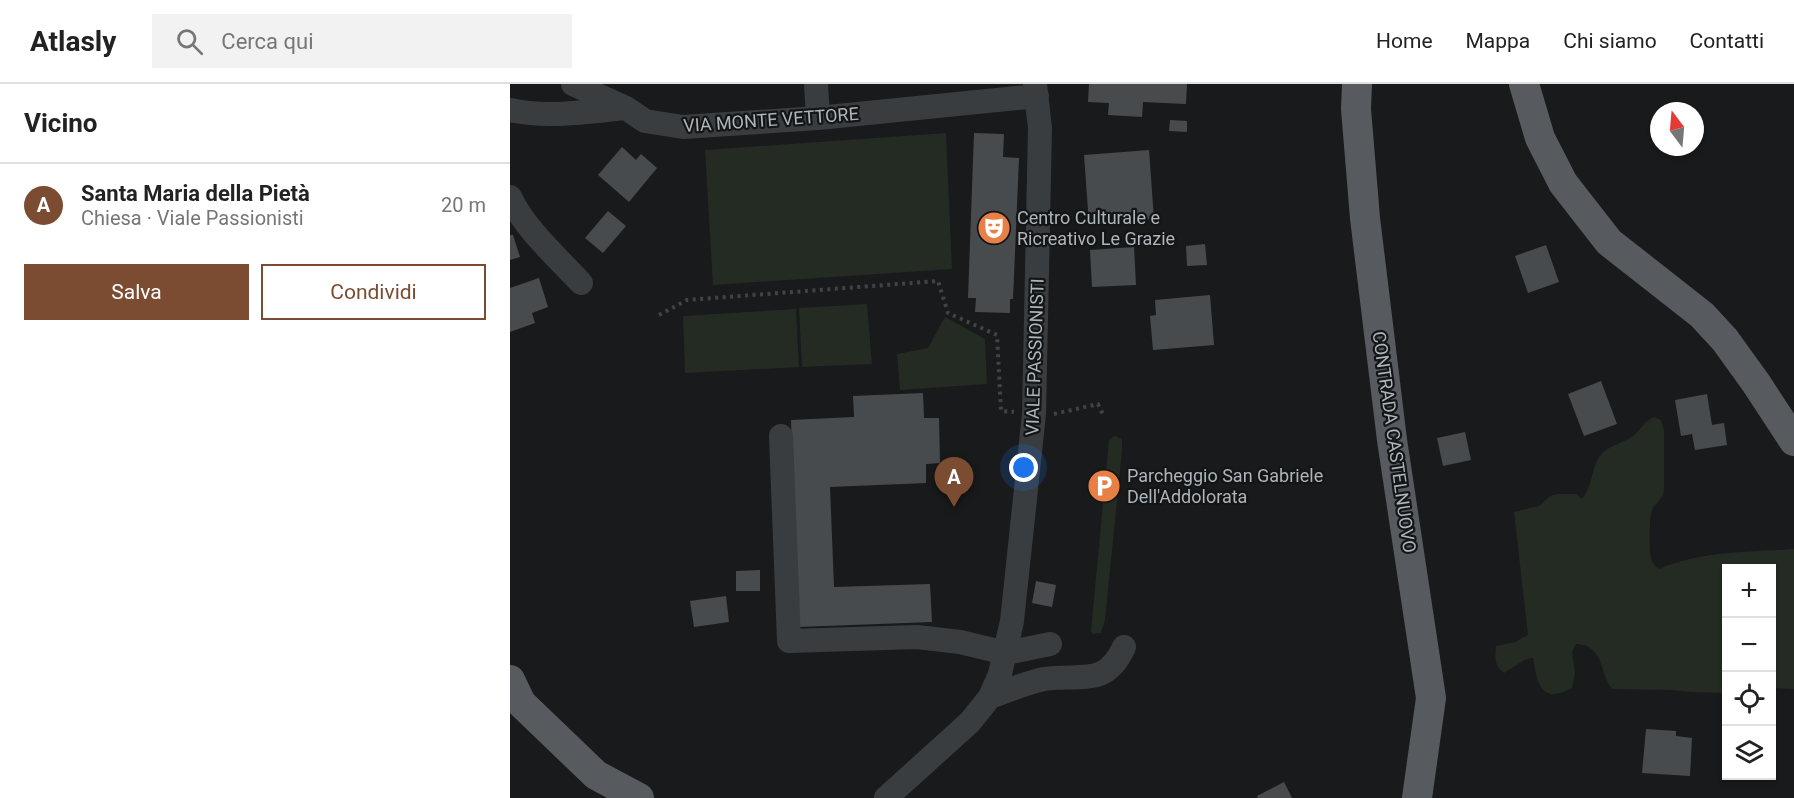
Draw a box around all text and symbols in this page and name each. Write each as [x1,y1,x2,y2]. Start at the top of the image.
search box [152,14,572,68]
text: Atlasly [30,25,116,58]
icon: search [173,25,206,58]
text: Cerca qui [221,29,314,54]
text: Home [1376,29,1433,53]
text: Mappa [1466,29,1530,53]
text: Chi siamo [1563,29,1657,53]
text: Contatti [1690,29,1764,53]
north arrow [1650,102,1704,156]
street label: VIA MONTE VETTORE [683,103,859,136]
text: Vicino [24,108,98,138]
text: Santa Maria della Pietà [81,181,310,206]
text: A [37,193,50,217]
text: 20 m [441,193,486,217]
text: Chiesa · Viale Passionisti [81,206,304,230]
place label: Centro Culturale e Ricreativo Le Grazie [1017,207,1175,249]
theatre icon: Centro Culturale e Ricreativo Le Grazie [976,210,1012,246]
button: Salva [24,264,249,320]
button: Condividi [261,264,486,320]
street label: VIALE PASSIONISTI [1021,278,1048,436]
street label: CONTRADA CASTELNUOVO [1369,330,1420,554]
your location [1009,453,1038,482]
pin: A [934,458,974,507]
place label: Parcheggio San Gabriele Dell'Addolorata [1127,465,1323,507]
parking icon: Parcheggio San Gabriele Dell'Addolorata [1086,468,1122,504]
map controls [1722,564,1776,780]
button: + [1722,564,1776,618]
button: − [1722,618,1776,672]
button: locate [1722,672,1776,726]
button: layers [1722,726,1776,780]

